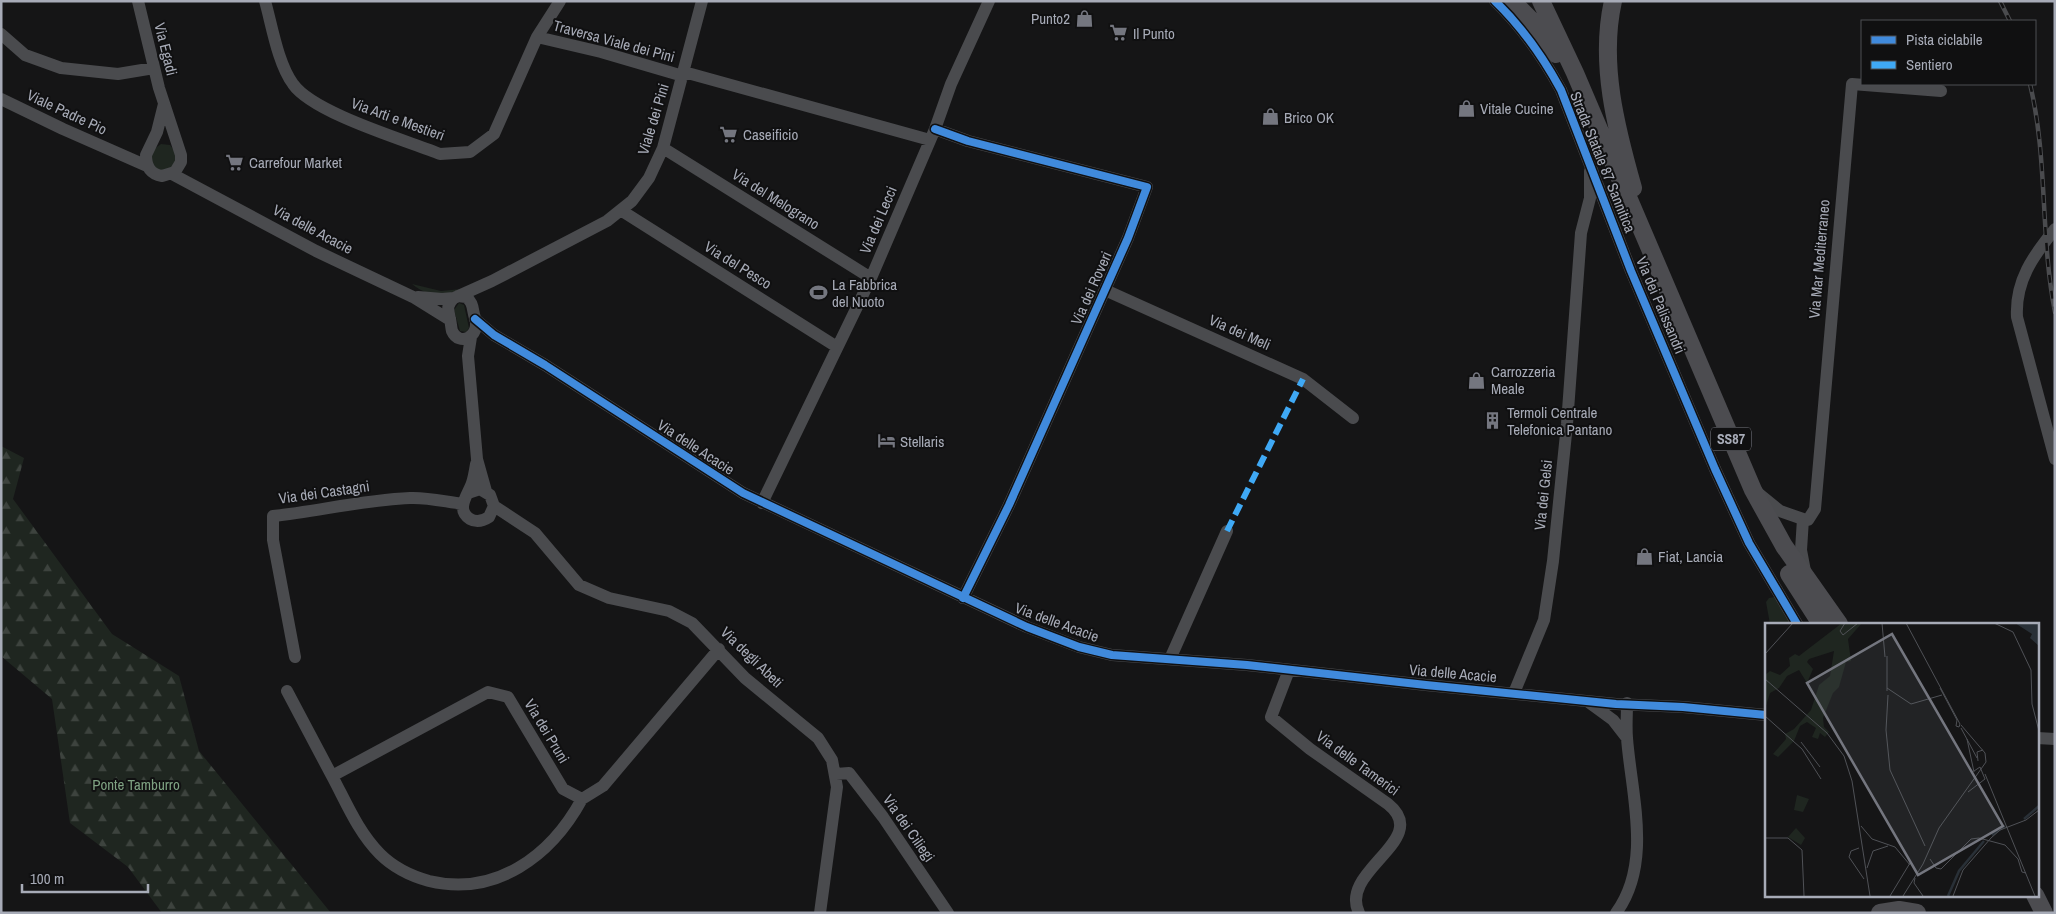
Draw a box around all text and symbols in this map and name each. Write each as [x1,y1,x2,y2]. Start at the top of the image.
place label: Punto2 [1031,8,1070,29]
shop icon: Punto2 [1074,8,1094,28]
street label: Traversa Viale dei Pini [551,15,677,67]
street label: Via Egadi [149,20,183,78]
legend [1861,20,2036,85]
supermarket icon: Il Punto [1109,23,1129,43]
place label: Il Punto [1133,23,1175,44]
text: Pista ciclabile [1906,29,1983,50]
text: Sentiero [1906,54,1953,75]
street label: Viale dei Pini [632,81,674,157]
street label: Viale Padre Pio [24,84,111,140]
street label: Strada Statale 87 Sannitica [1565,88,1641,236]
street label: Via Arti e Mestieri [348,92,448,146]
shop icon: Vitale Cucine [1456,98,1476,118]
place label: Vitale Cucine [1480,98,1554,119]
shop icon: Brico OK [1260,107,1280,127]
place label: Brico OK [1284,107,1335,128]
supermarket icon: Caseificio [719,124,739,144]
place label: Caseificio [743,124,799,145]
supermarket icon: Carrefour Market [225,152,245,172]
place label: Carrefour Market [249,152,343,173]
street label: Via del Melograno [728,164,824,234]
street label: Via dei Lecci [854,183,902,257]
street label: Via Mar Mediterraneo [1803,198,1835,319]
street label: Via delle Acacie [269,199,357,259]
street label: Via del Pesco [700,236,776,294]
street label: Via dei Roveri [1065,248,1117,328]
street label: Via dei Palissandri [1631,253,1691,357]
place label: La Fabbrica del Nuoto [832,274,897,312]
sports icon: La Fabbrica del Nuoto [808,283,828,303]
street label: Via dei Meli [1206,309,1274,355]
place label: Carrozzeria Meale [1491,361,1555,399]
shop icon: Carrozzeria Meale [1467,370,1487,390]
place label: Termoli Centrale Telefonica Pantano [1507,402,1612,440]
building icon: Termoli Centrale Telefonica Pantano [1483,411,1503,431]
street label: Via delle Acacie [653,414,739,480]
road number: SS87 [1711,428,1751,450]
hotel icon: Stellaris [876,431,896,451]
place label: Stellaris [900,431,944,452]
street label: Via dei Gelsi [1529,459,1557,531]
street label: Via dei Castagni [277,475,371,509]
shop icon: Fiat, Lancia [1634,546,1654,566]
place label: Fiat, Lancia [1658,546,1723,567]
street label: Via delle Acacie [1012,597,1102,647]
street label: Via degli Abeti [716,622,788,692]
inset map [1765,623,2038,896]
street label: Via delle Acacie [1408,659,1498,687]
street label: Via dei Pruni [520,695,574,767]
street label: Via delle Tamerici [1312,726,1404,800]
park label: Ponte Tamburro [92,774,180,795]
street label: Via dei Ciliegi [878,790,940,866]
scale bar [22,862,149,894]
text: 100 m [30,868,64,889]

